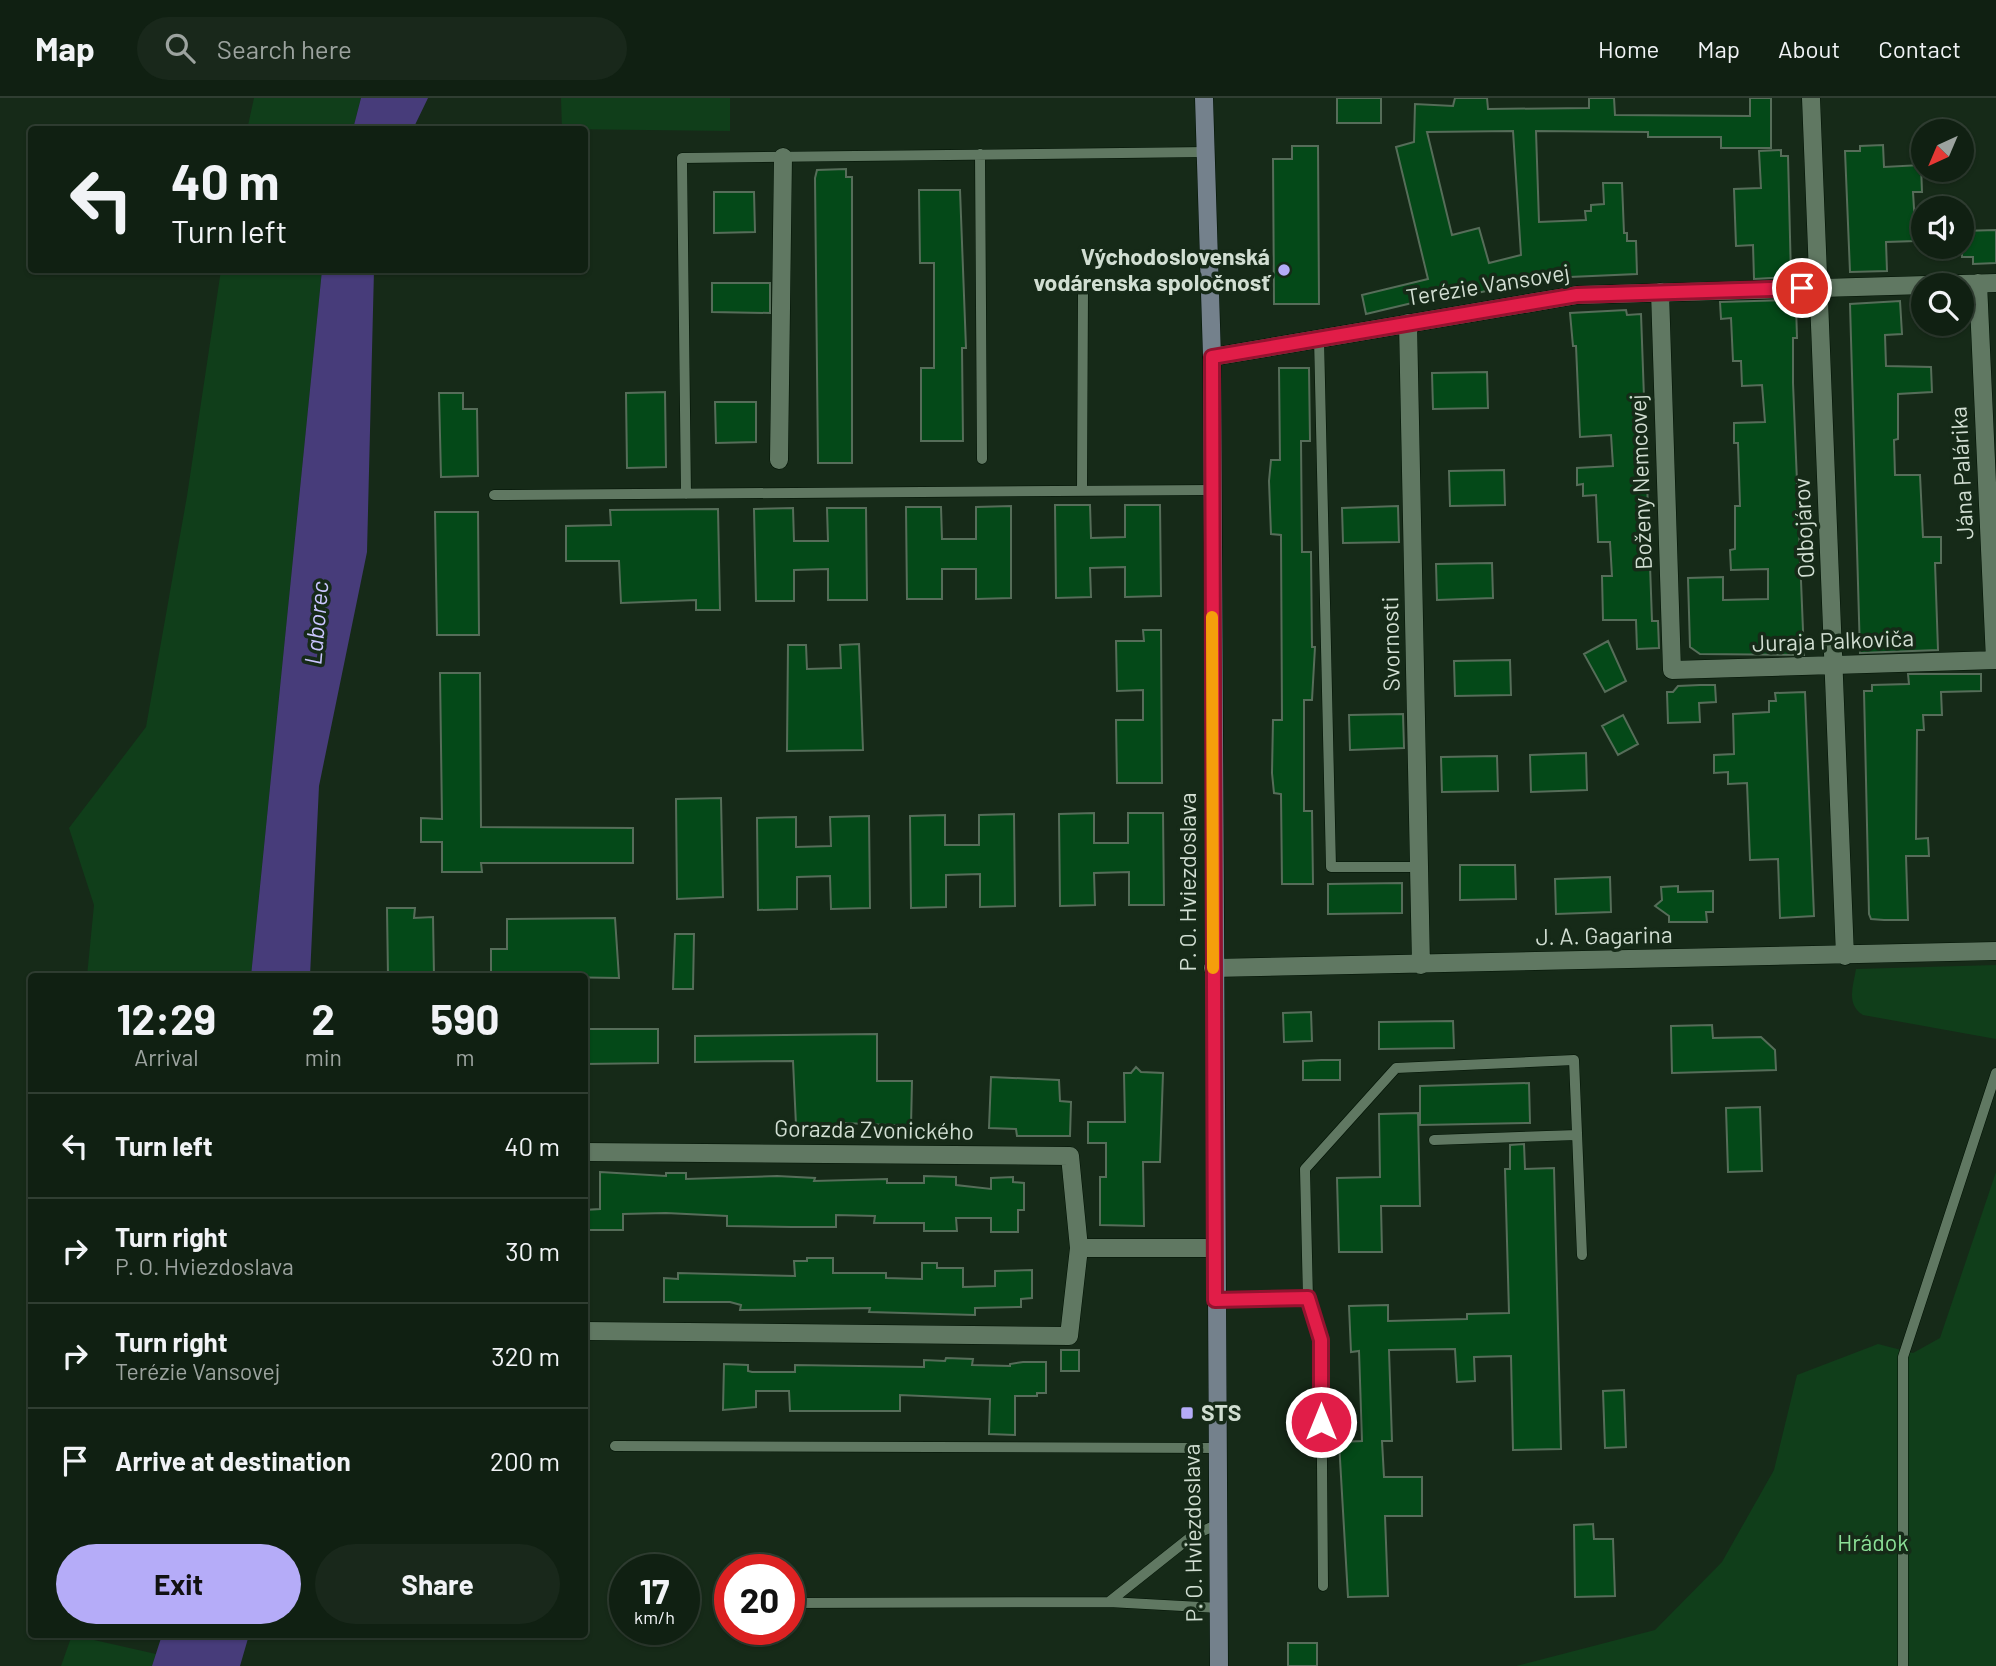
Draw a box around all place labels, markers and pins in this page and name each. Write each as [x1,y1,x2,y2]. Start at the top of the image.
place label: Východoslovenská vodárenska spoločnosť [1033,242,1272,296]
pin [1772,258,1832,318]
marker: Východoslovenská vodárenska spoločnosť [1276,262,1292,278]
place label: STS [1201,1398,1242,1426]
marker: STS [1179,1405,1195,1421]

